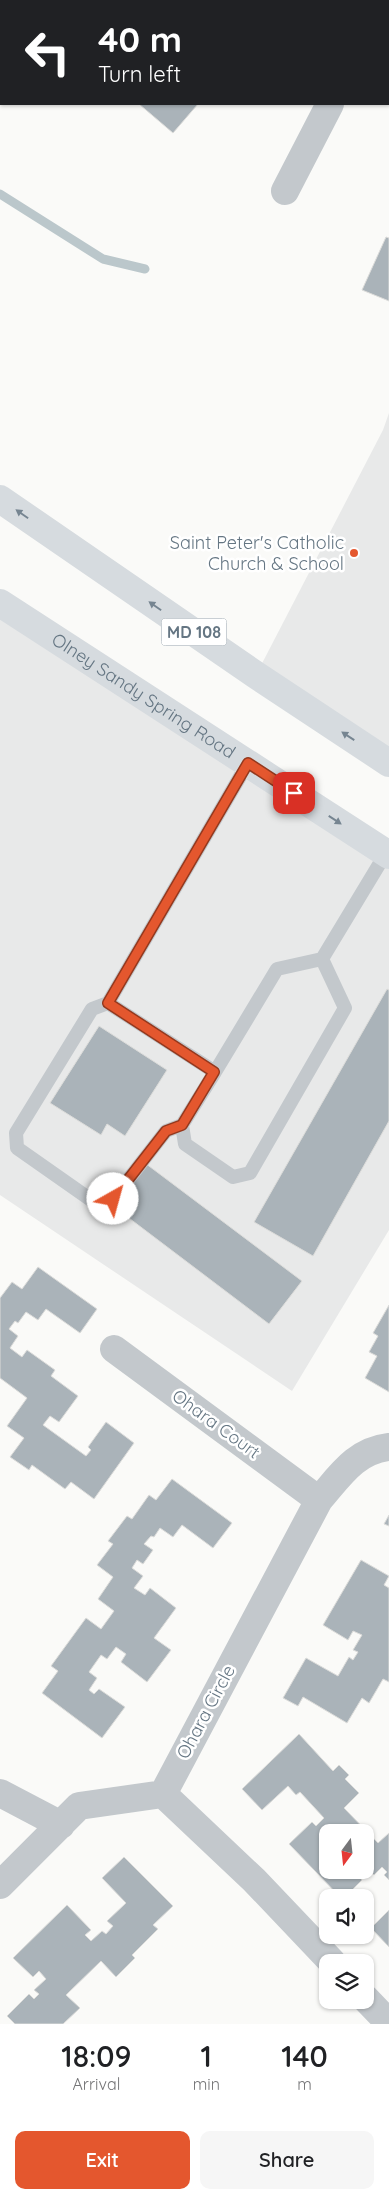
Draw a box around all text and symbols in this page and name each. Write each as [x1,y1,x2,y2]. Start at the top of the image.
text: 40 m [98,17,182,61]
icon: left [15,20,80,85]
text: Turn left [98,60,181,88]
one-way arrow [15,509,28,519]
place label: Saint Peter's Catholic Church & School [170,531,344,575]
marker: Saint Peter's Catholic Church & School [348,547,360,559]
one-way arrow [149,601,162,611]
road number: MD 108 [162,618,226,646]
street label: Olney Sandy Spring Road [48,628,240,763]
one-way arrow [342,731,355,741]
pin [273,772,315,814]
icon: arrive [280,779,308,807]
one-way arrow [328,815,341,824]
position arrow [86,1172,138,1224]
street label: Ohara Court [168,1384,265,1463]
street label: Ohara Circle [171,1661,240,1763]
north arrow [319,1824,374,1879]
map controls [319,1824,374,2009]
button: sound [319,1889,374,1944]
button: layers [319,1954,374,2009]
text: 18:09 [61,2037,132,2075]
text: 1 [201,2037,212,2075]
text: 140 [281,2037,328,2075]
text: Arrival [72,2074,120,2094]
text: min [193,2074,220,2094]
text: m [297,2074,312,2094]
button: Exit [15,2131,190,2189]
button: Share [200,2131,374,2189]

